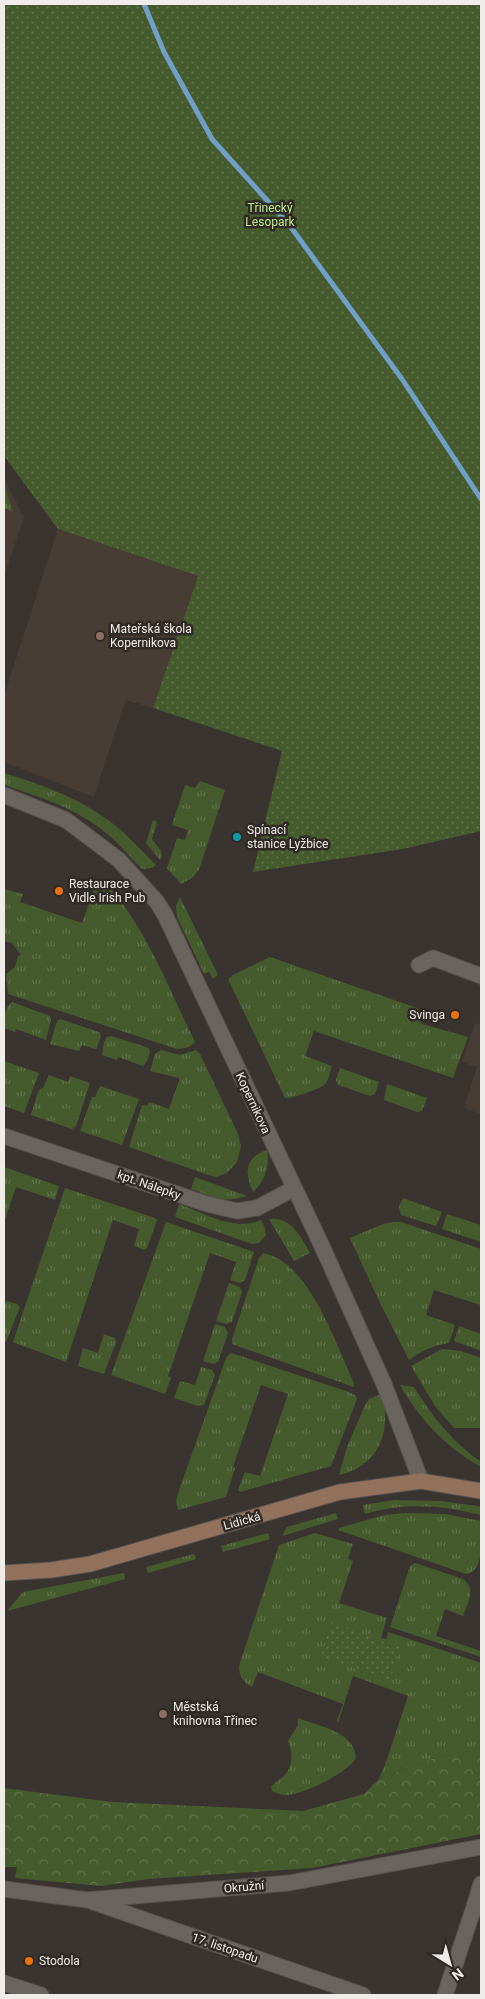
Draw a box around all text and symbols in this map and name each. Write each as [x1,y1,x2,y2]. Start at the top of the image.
park label: Třinecký Lesopark [245,201,296,229]
place label: Mateřská škola Kopernikova [110,622,192,650]
marker: Mateřská škola Kopernikova [94,630,106,642]
place label: Spínací stanice Lyžbice [247,823,328,851]
marker: Spínací stanice Lyžbice [231,831,243,843]
place label: Restaurace Vidle Irish Pub [69,877,146,905]
marker: Restaurace Vidle Irish Pub [53,885,65,897]
place label: Svinga [409,1008,445,1022]
marker: Svinga [449,1009,461,1021]
street label: Kopernikova [233,1070,273,1136]
street label: kpt. Nálepky [116,1168,183,1202]
street label: Lidická [222,1509,262,1533]
place label: Městská knihovna Třinec [173,1700,257,1728]
marker: Městská knihovna Třinec [157,1708,169,1720]
street label: Okružní [223,1878,266,1896]
street label: 17. listopadu [190,1930,260,1966]
north arrow [425,1939,475,1989]
place label: Stodola [39,1954,80,1968]
marker: Stodola [23,1955,35,1967]
text: N [449,1965,467,1984]

